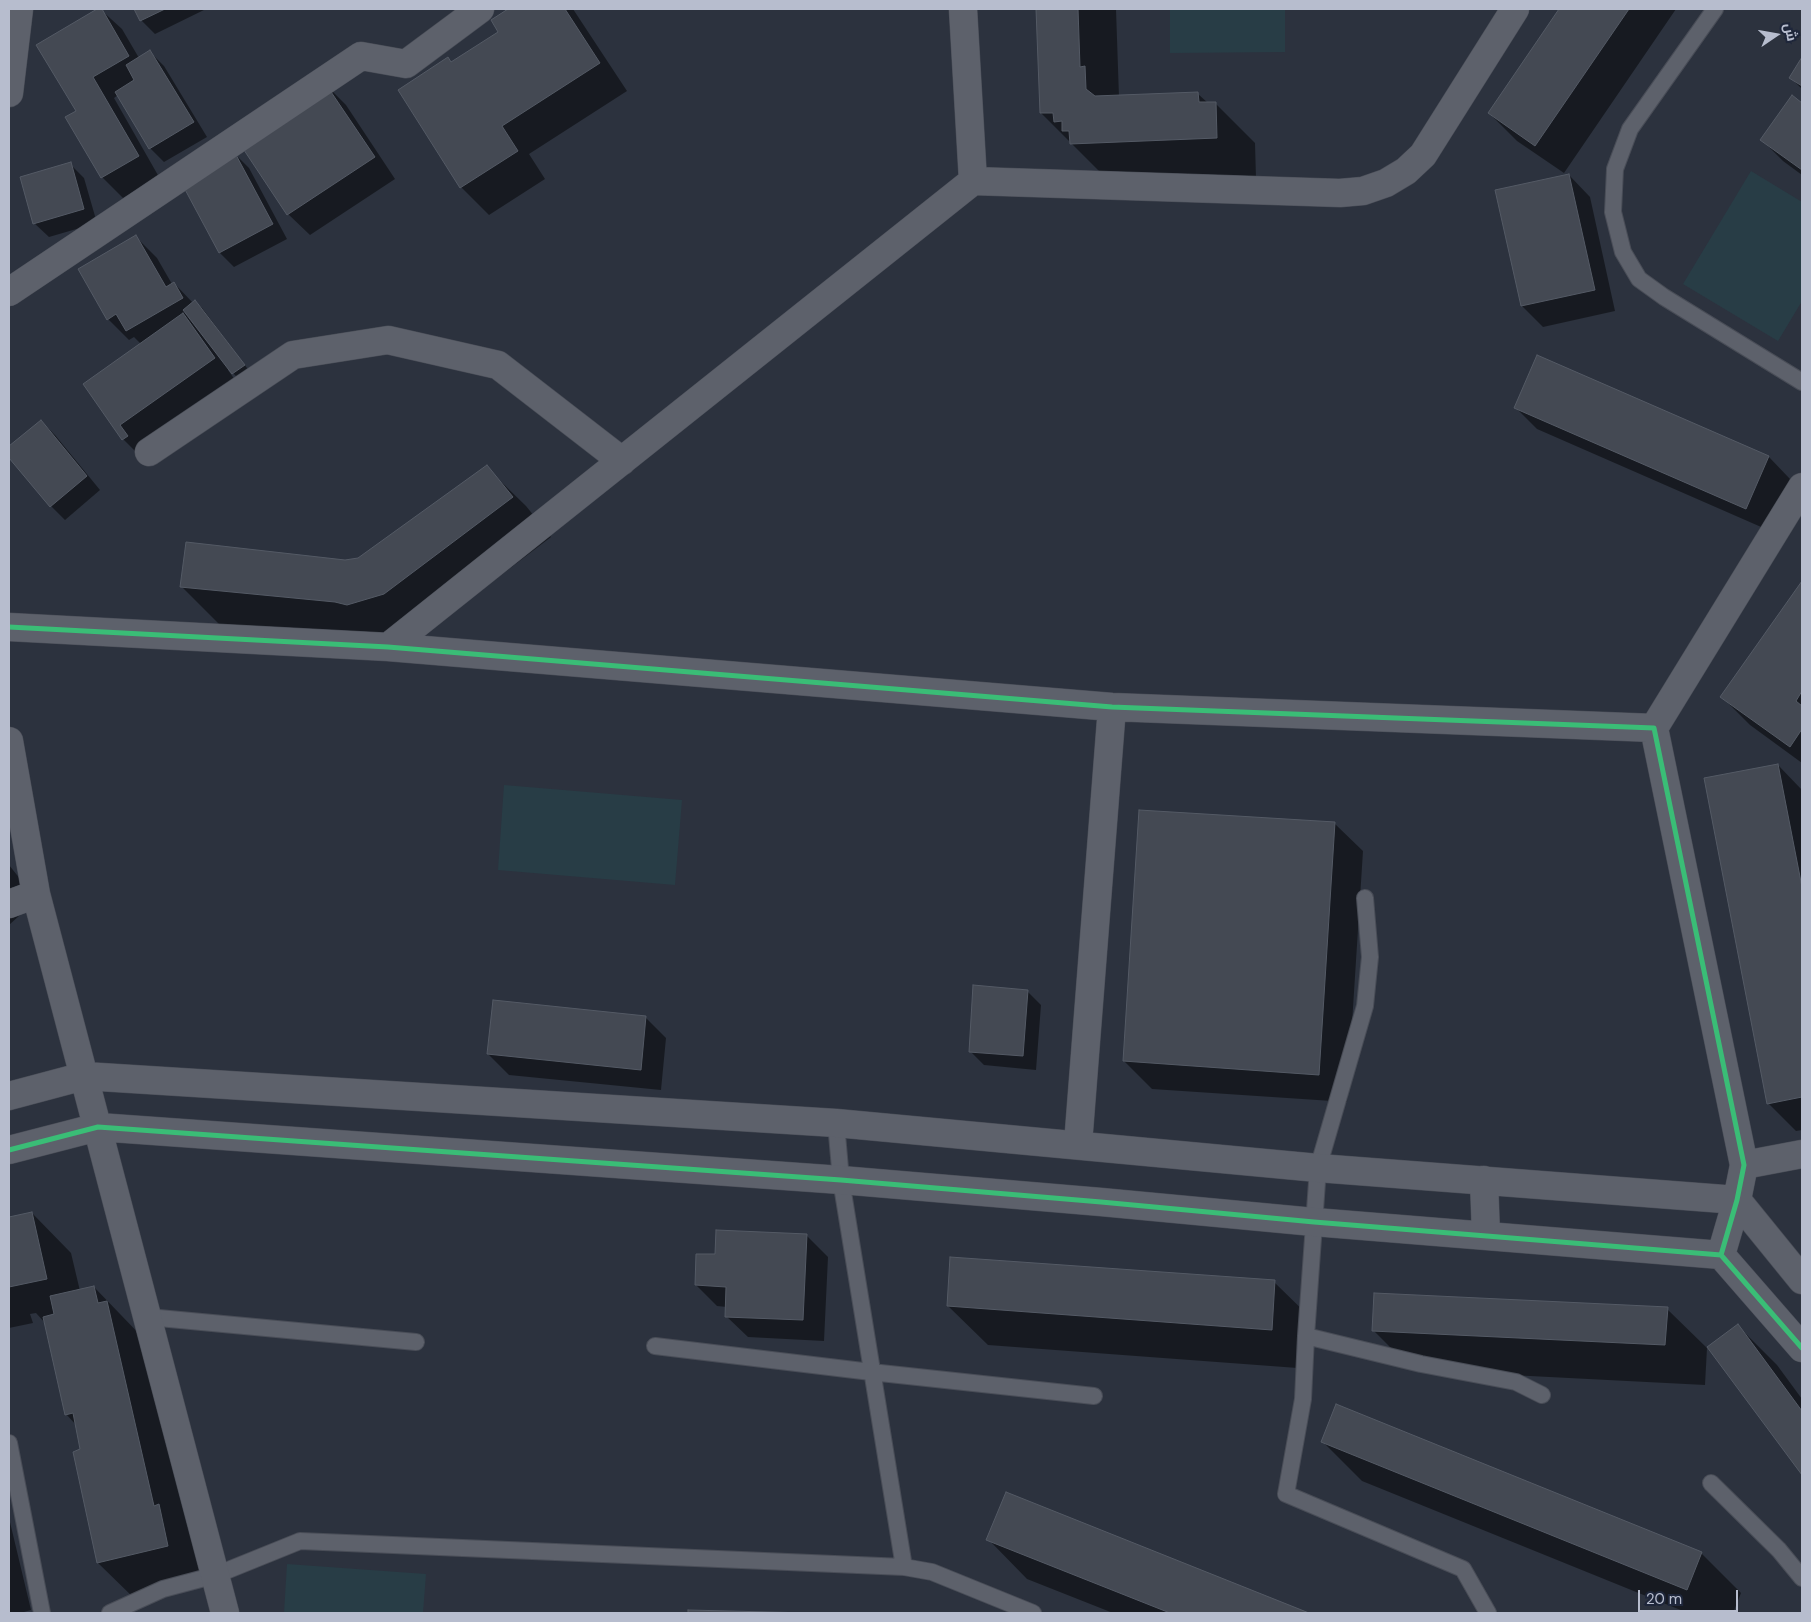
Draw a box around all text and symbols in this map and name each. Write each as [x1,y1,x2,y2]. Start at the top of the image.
north arrow [1751,10,1801,60]
text: ش [1780,21,1801,43]
scale bar [1641,1580,1741,1612]
text: 20 m [1646,1589,1682,1609]

